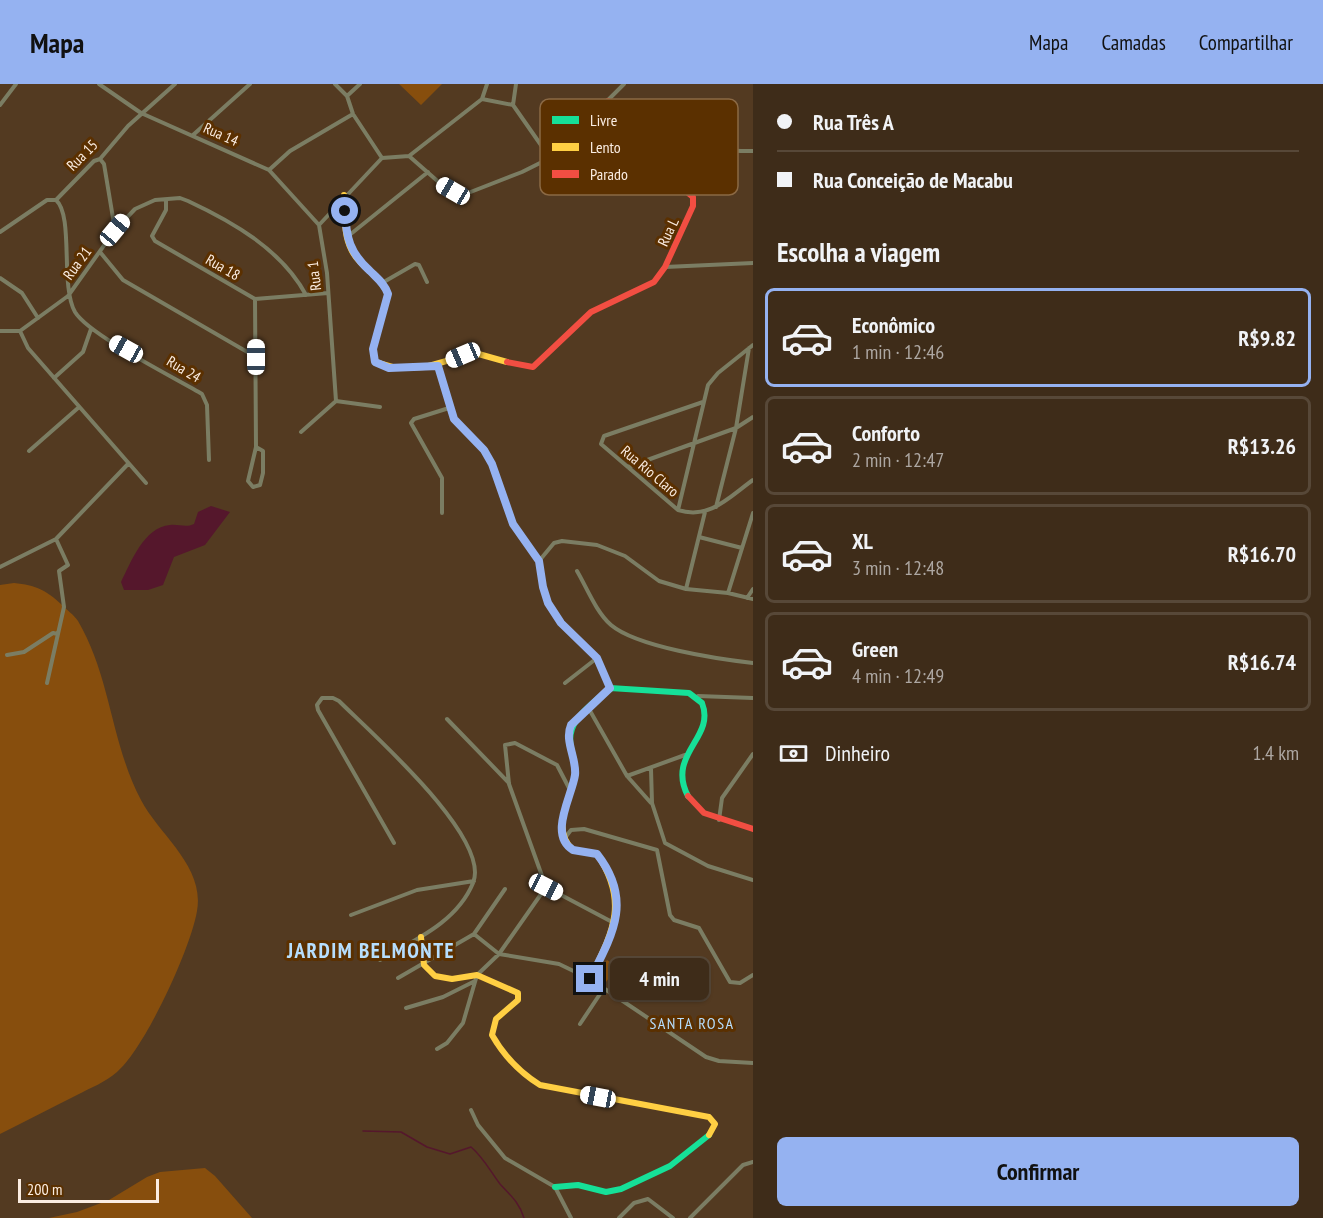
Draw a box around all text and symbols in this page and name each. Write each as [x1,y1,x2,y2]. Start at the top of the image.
text: Mapa [30,24,84,61]
text: Mapa [1029,29,1068,56]
text: Camadas [1101,29,1166,56]
text: Compartilhar [1199,29,1293,56]
legend [540,99,738,195]
text: Rua Três A [813,108,894,136]
text: Livre [590,110,617,130]
street label: Rua 14 [201,118,242,150]
street label: Rua 15 [62,135,102,175]
text: Lento [590,137,621,157]
text: Parado [590,164,628,184]
text: Rua Conceição de Macabu [813,166,1013,194]
car [433,174,473,208]
route start [331,197,358,224]
car [97,210,133,250]
street label: Rua L [653,214,683,249]
text: Escolha a viagem [777,235,940,269]
street label: Rua 21 [59,243,95,283]
street label: Rua 18 [202,250,244,284]
street label: Rua 1 [303,260,325,292]
icon: car [780,311,834,365]
text: Econômico [852,311,935,339]
text: R$9.82 [1238,324,1296,352]
car [106,332,146,366]
car [247,339,265,375]
text: 1 min · 12:46 [852,339,944,365]
car [443,340,483,370]
street label: Rua 24 [164,351,205,387]
icon: car [780,419,834,473]
text: Conforto [852,419,920,447]
text: R$13.26 [1228,432,1296,460]
street label: Rua Rio Claro [617,441,683,501]
text: 2 min · 12:47 [852,447,944,473]
icon: car [780,527,834,581]
text: XL [852,527,873,555]
text: R$16.70 [1228,540,1296,568]
text: 3 min · 12:48 [852,555,944,581]
icon: car [780,635,834,689]
text: Green [852,635,898,663]
text: R$16.74 [1228,648,1296,676]
text: 4 min · 12:49 [852,663,944,689]
icon: cash [777,737,810,770]
text: Dinheiro [825,739,890,767]
text: 1.4 km [1252,740,1299,766]
car [526,871,566,903]
district label: JARDIM BELMONTE [286,937,455,964]
callout: 4 min [611,958,710,1000]
route end [576,965,603,992]
text: 4 min [639,966,680,992]
district label: SANTA ROSA [649,1013,735,1033]
car [579,1085,617,1109]
button: Confirmar [777,1137,1299,1206]
scale bar [18,1176,159,1204]
text: 200 m [27,1179,62,1199]

